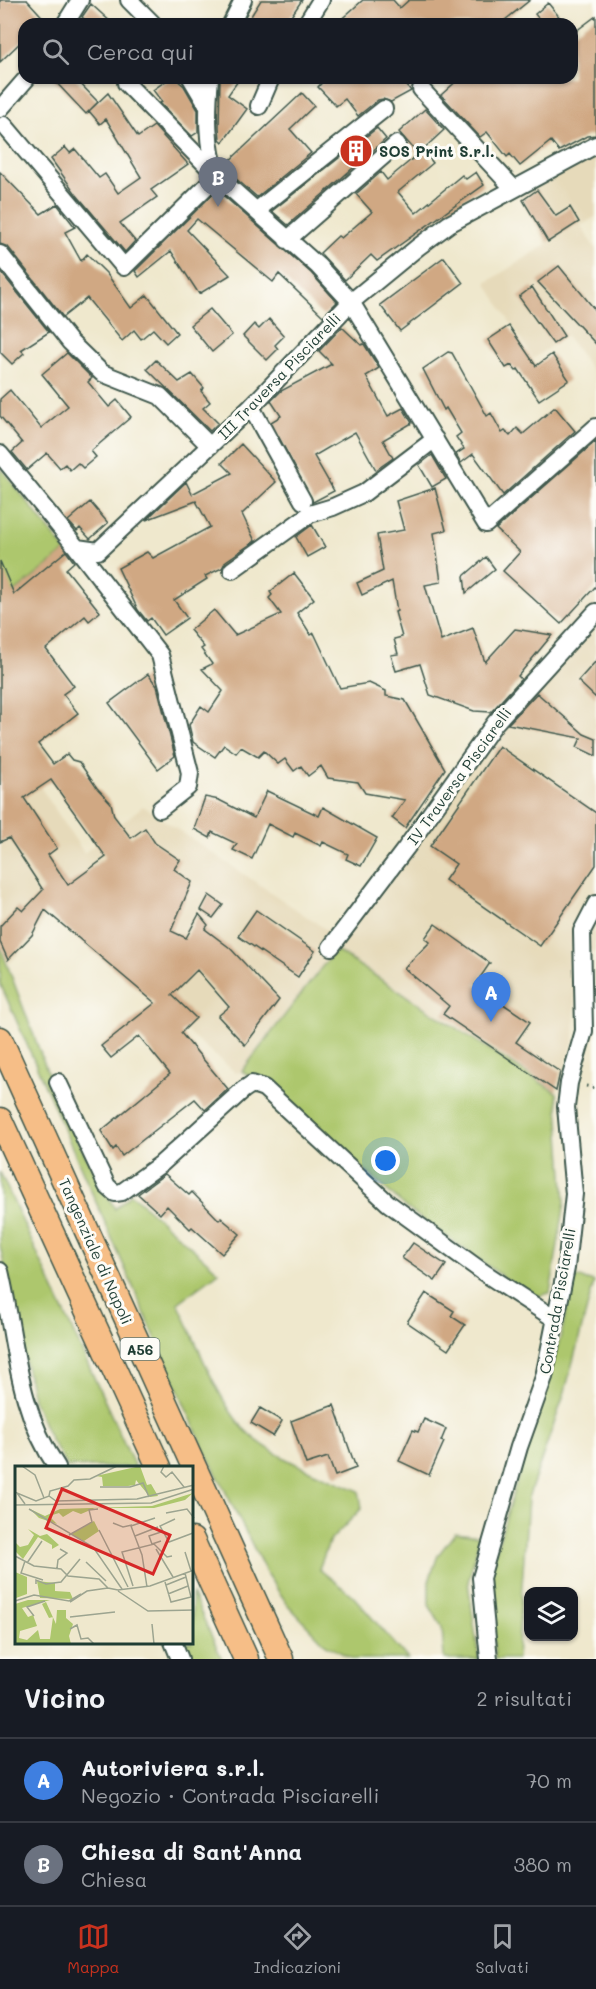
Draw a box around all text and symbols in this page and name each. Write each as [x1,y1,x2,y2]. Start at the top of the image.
search box [18,18,578,84]
icon: search [39,35,72,68]
text: Cerca qui [87,37,194,66]
building icon: SOS Print S.r.l. [338,133,374,169]
place label: SOS Print S.r.l. [379,141,494,161]
pin: B [198,158,238,207]
street label: III Traversa Pisciarelli [213,308,345,444]
street label: IV Traversa Pisciarelli [402,703,516,849]
pin: A [472,972,510,1022]
your location [371,1146,400,1175]
street label: Tangenziale di Napoli [55,1175,137,1327]
street label: Contrada Pisciarelli [534,1226,580,1376]
road number: A56 [120,1338,160,1360]
inset map [15,1466,194,1644]
map controls [524,1587,578,1641]
button: layers [524,1587,578,1641]
text: Vicino [24,1681,105,1715]
text: 2 risultati [476,1685,572,1711]
text: Autoriviera s.r.l. [81,1753,265,1782]
text: A [37,1767,50,1793]
text: 70 m [526,1767,572,1793]
text: Negozio · Contrada Pisciarelli [81,1782,379,1808]
text: Chiesa di Sant'Anna [81,1837,302,1866]
text: B [37,1851,50,1877]
text: 380 m [514,1851,572,1877]
text: Chiesa [81,1866,147,1892]
tab: Mappa [67,1920,120,1977]
tab: Indicazioni [254,1920,341,1977]
tab: Salvati [475,1920,529,1977]

